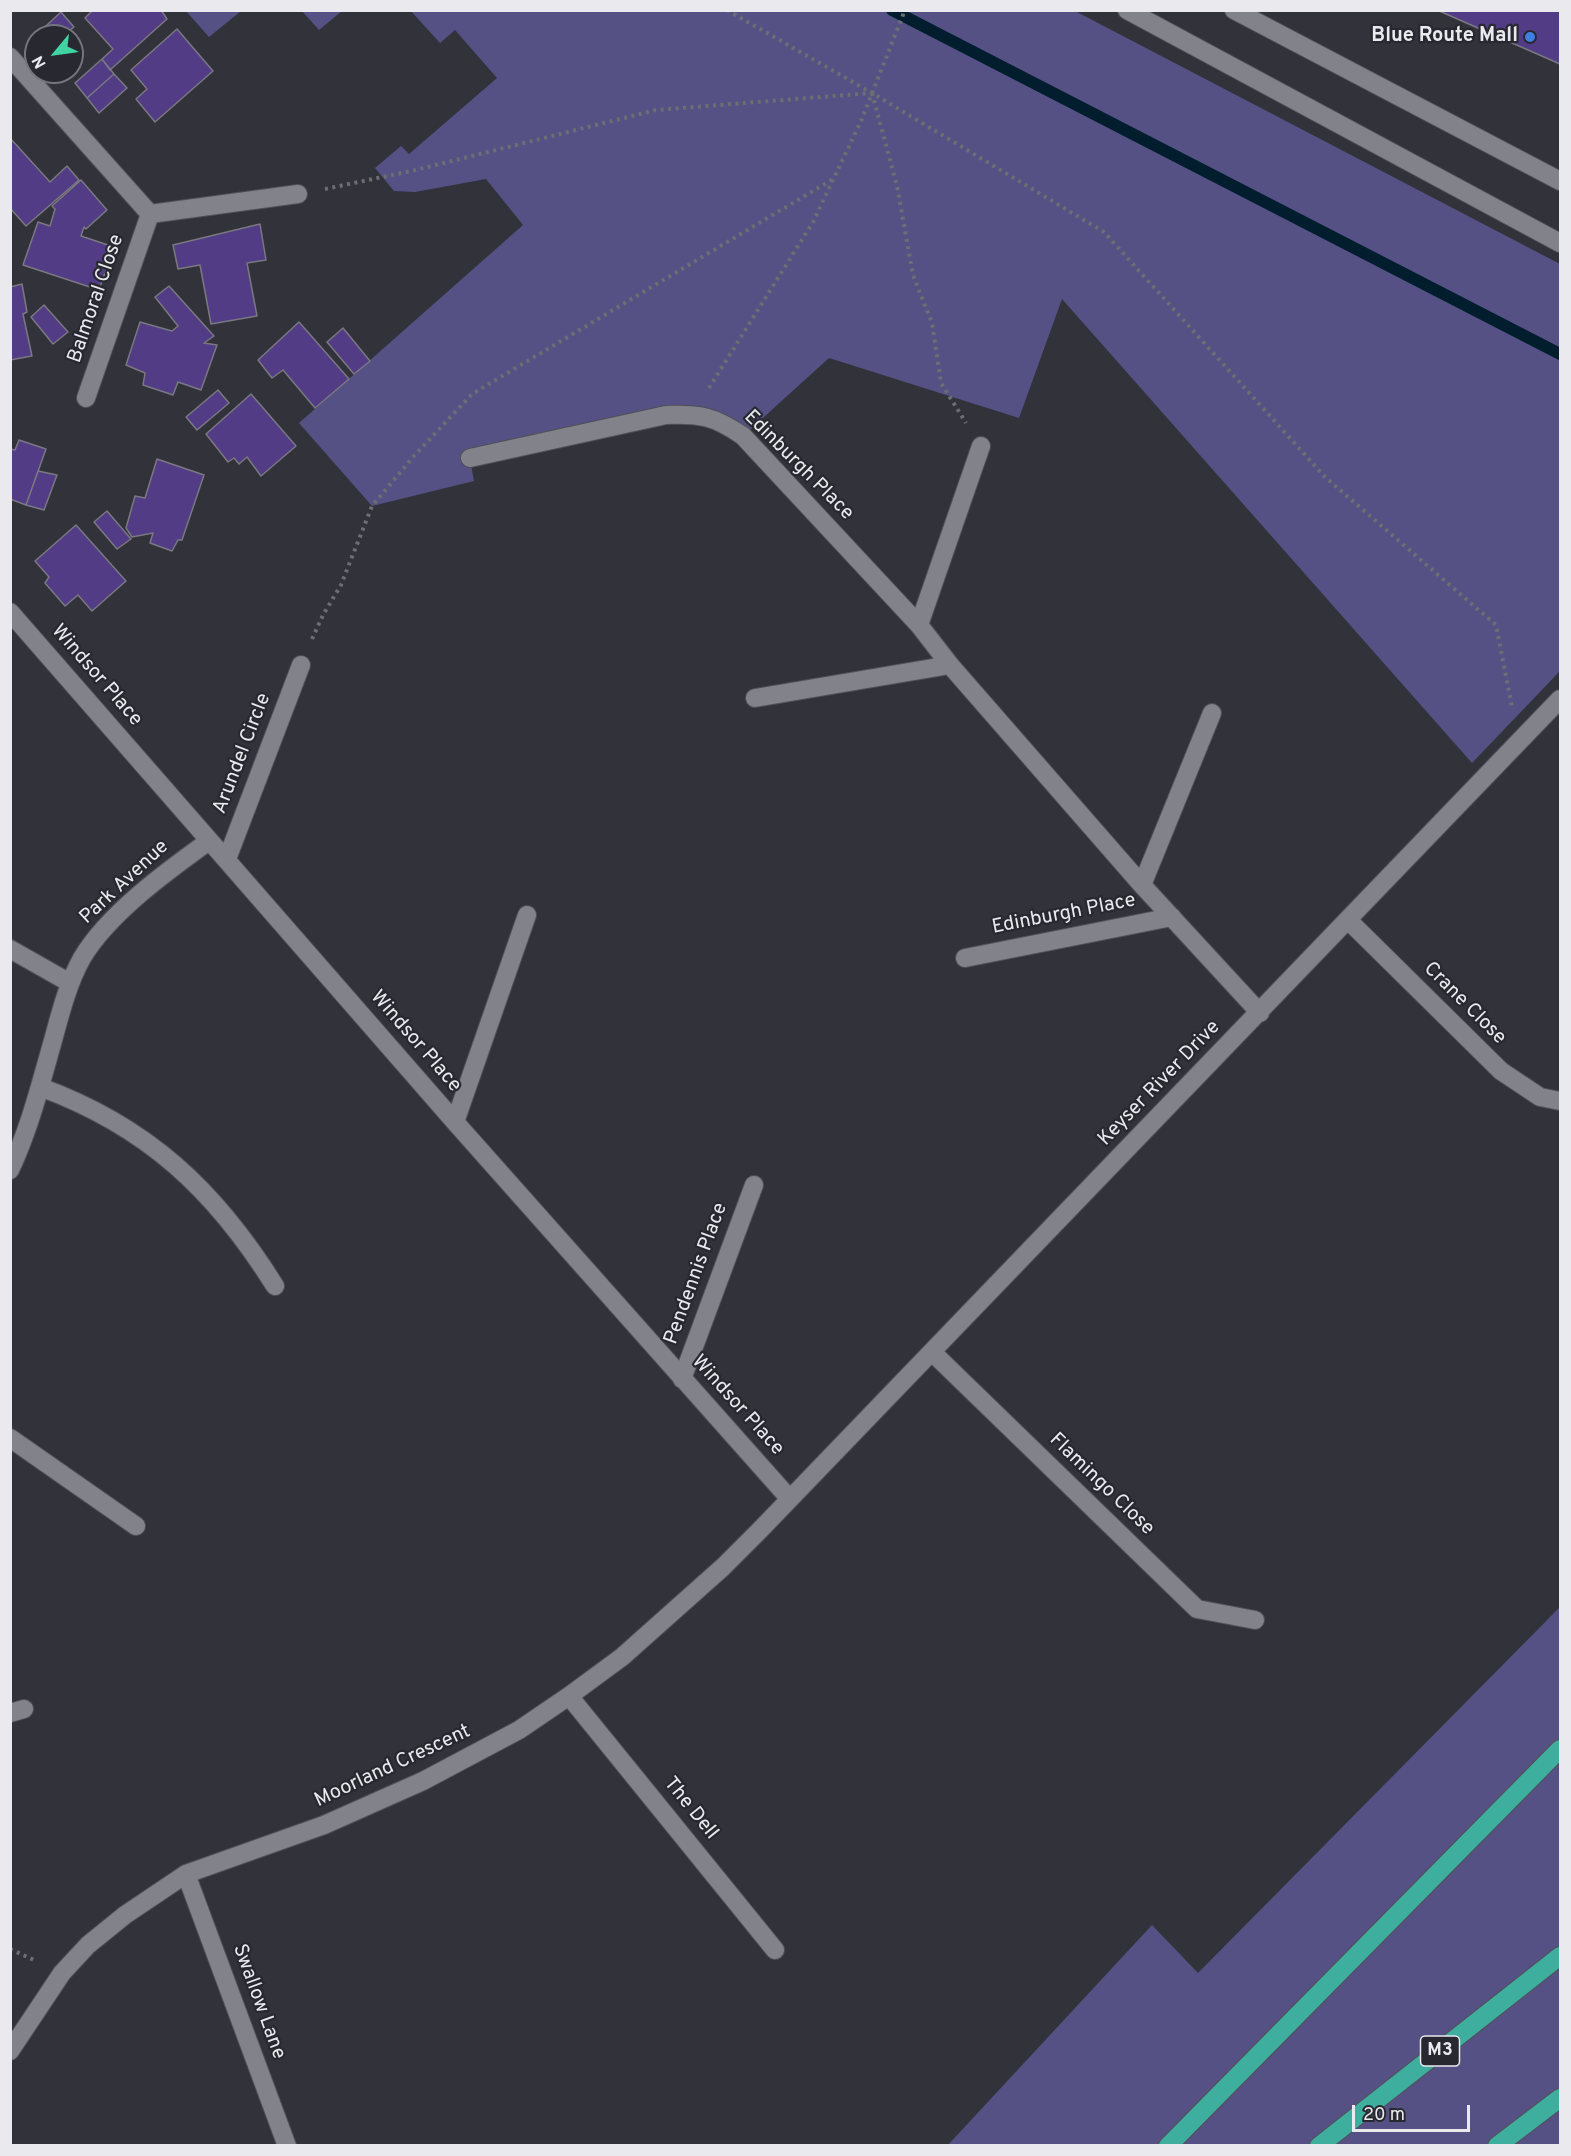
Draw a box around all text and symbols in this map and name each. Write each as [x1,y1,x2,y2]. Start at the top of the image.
north arrow [24,24,84,84]
place label: Blue Route Mall [1371,25,1518,49]
marker: Blue Route Mall [1523,30,1537,44]
text: N [28,52,52,72]
street label: Balmoral Close [64,232,130,366]
street label: Edinburgh Place [738,406,858,526]
street label: Windsor Place [45,620,147,732]
street label: Arundel Circle [209,690,277,818]
street label: Park Avenue [76,836,174,930]
street label: Edinburgh Place [990,889,1138,941]
street label: Crane Close [1418,958,1510,1050]
street label: Windsor Place [364,986,466,1098]
street label: Keyser River Drive [1094,1016,1226,1152]
street label: Pendennis Place [660,1200,734,1348]
street label: Windsor Place [686,1351,788,1461]
street label: Flamingo Close [1043,1429,1159,1541]
street label: Moorland Crescent [311,1720,475,1814]
street label: The Dell [658,1773,722,1845]
street label: Swallow Lane [226,1941,290,2063]
road number: M3 [1420,2036,1460,2066]
scale bar [1355,2093,1474,2131]
text: 20 m [1363,2104,1405,2127]

